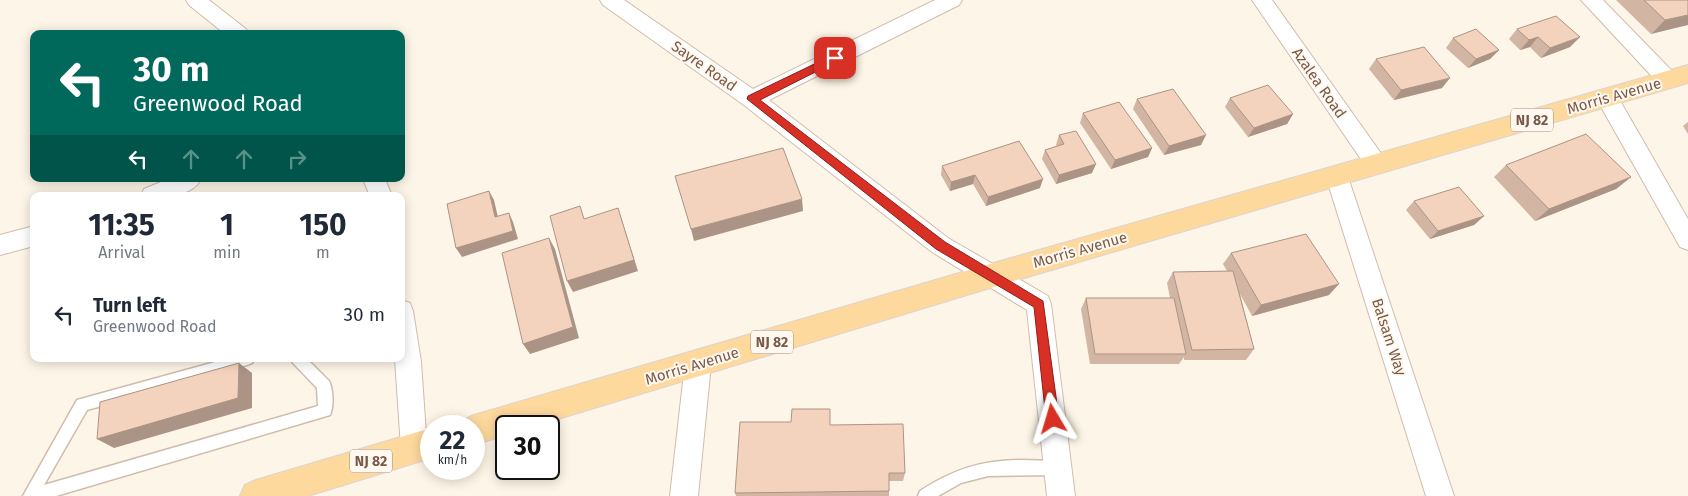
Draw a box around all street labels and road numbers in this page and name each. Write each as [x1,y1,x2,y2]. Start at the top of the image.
street label: Sayre Road [668,37,740,95]
street label: Azalea Road [1288,44,1350,122]
street label: Morris Avenue [1565,74,1663,118]
road number: NJ 82 [1511,108,1553,132]
street label: Morris Avenue [1031,228,1129,272]
street label: Balsam Way [1368,296,1410,379]
road number: NJ 82 [751,331,793,354]
street label: Morris Avenue [643,343,741,389]
road number: NJ 82 [350,450,392,472]

